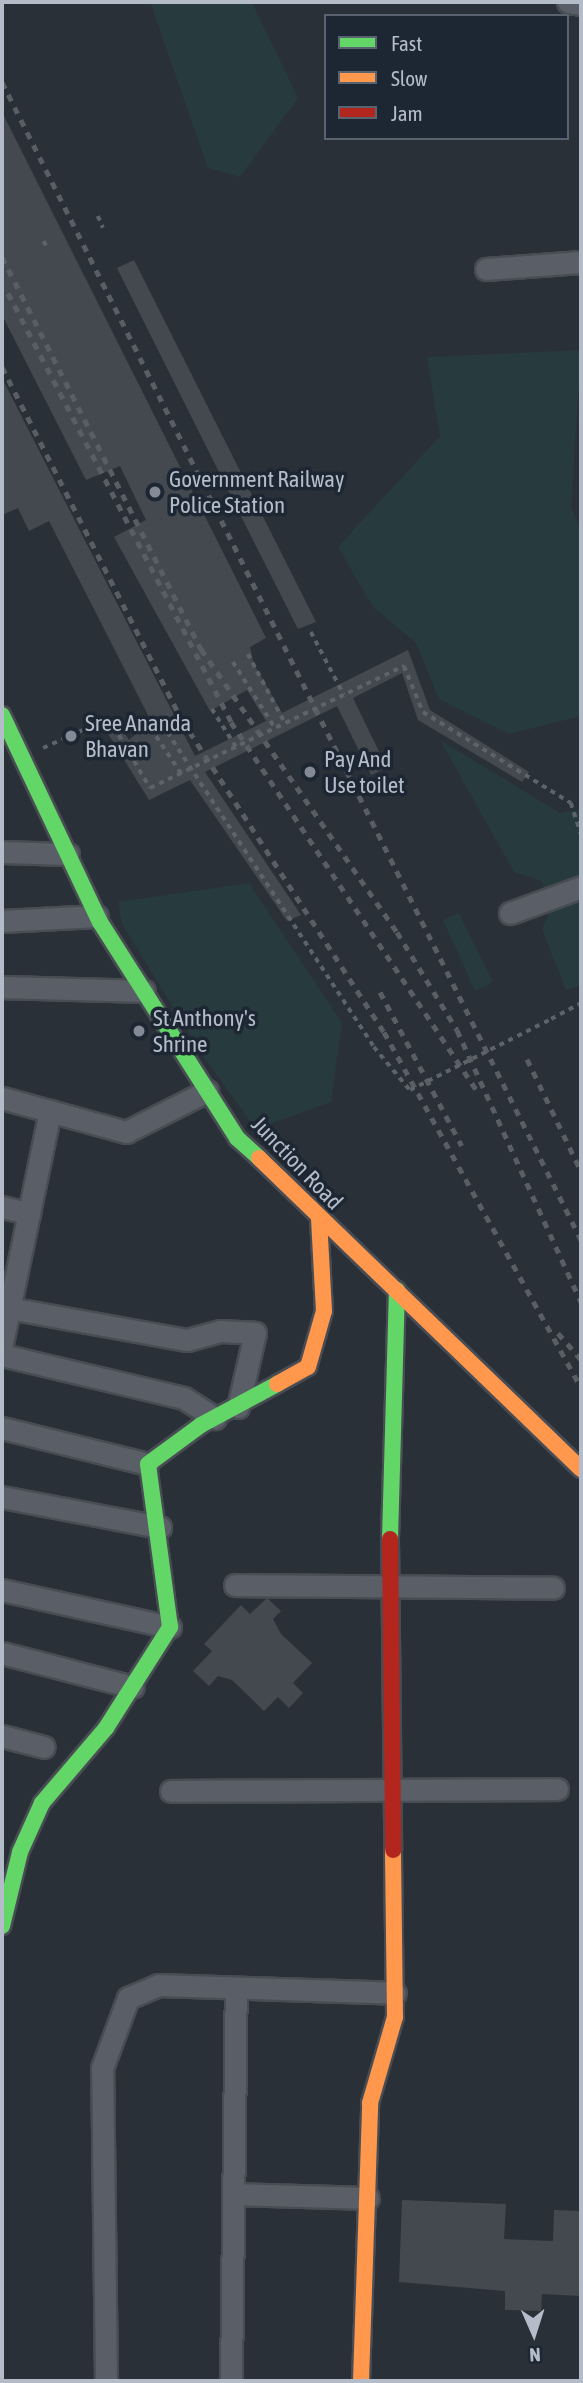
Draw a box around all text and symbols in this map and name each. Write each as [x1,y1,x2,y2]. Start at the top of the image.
legend [324,14,569,140]
text: Fast [391,31,422,55]
text: Slow [391,66,427,90]
text: Jam [391,101,423,125]
place label: Government Railway Police Station [169,465,344,519]
marker: Government Railway Police Station [147,484,163,500]
place label: Sree Ananda Bhavan [85,709,191,763]
marker: Sree Ananda Bhavan [63,728,79,744]
place label: Pay And Use toilet [324,745,405,799]
marker: Pay And Use toilet [302,764,318,780]
place label: St Anthony's Shrine [153,1004,256,1058]
marker: St Anthony's Shrine [131,1023,147,1039]
street label: Junction Road [246,1111,348,1215]
north arrow [499,2299,569,2369]
text: N [529,2344,541,2366]

